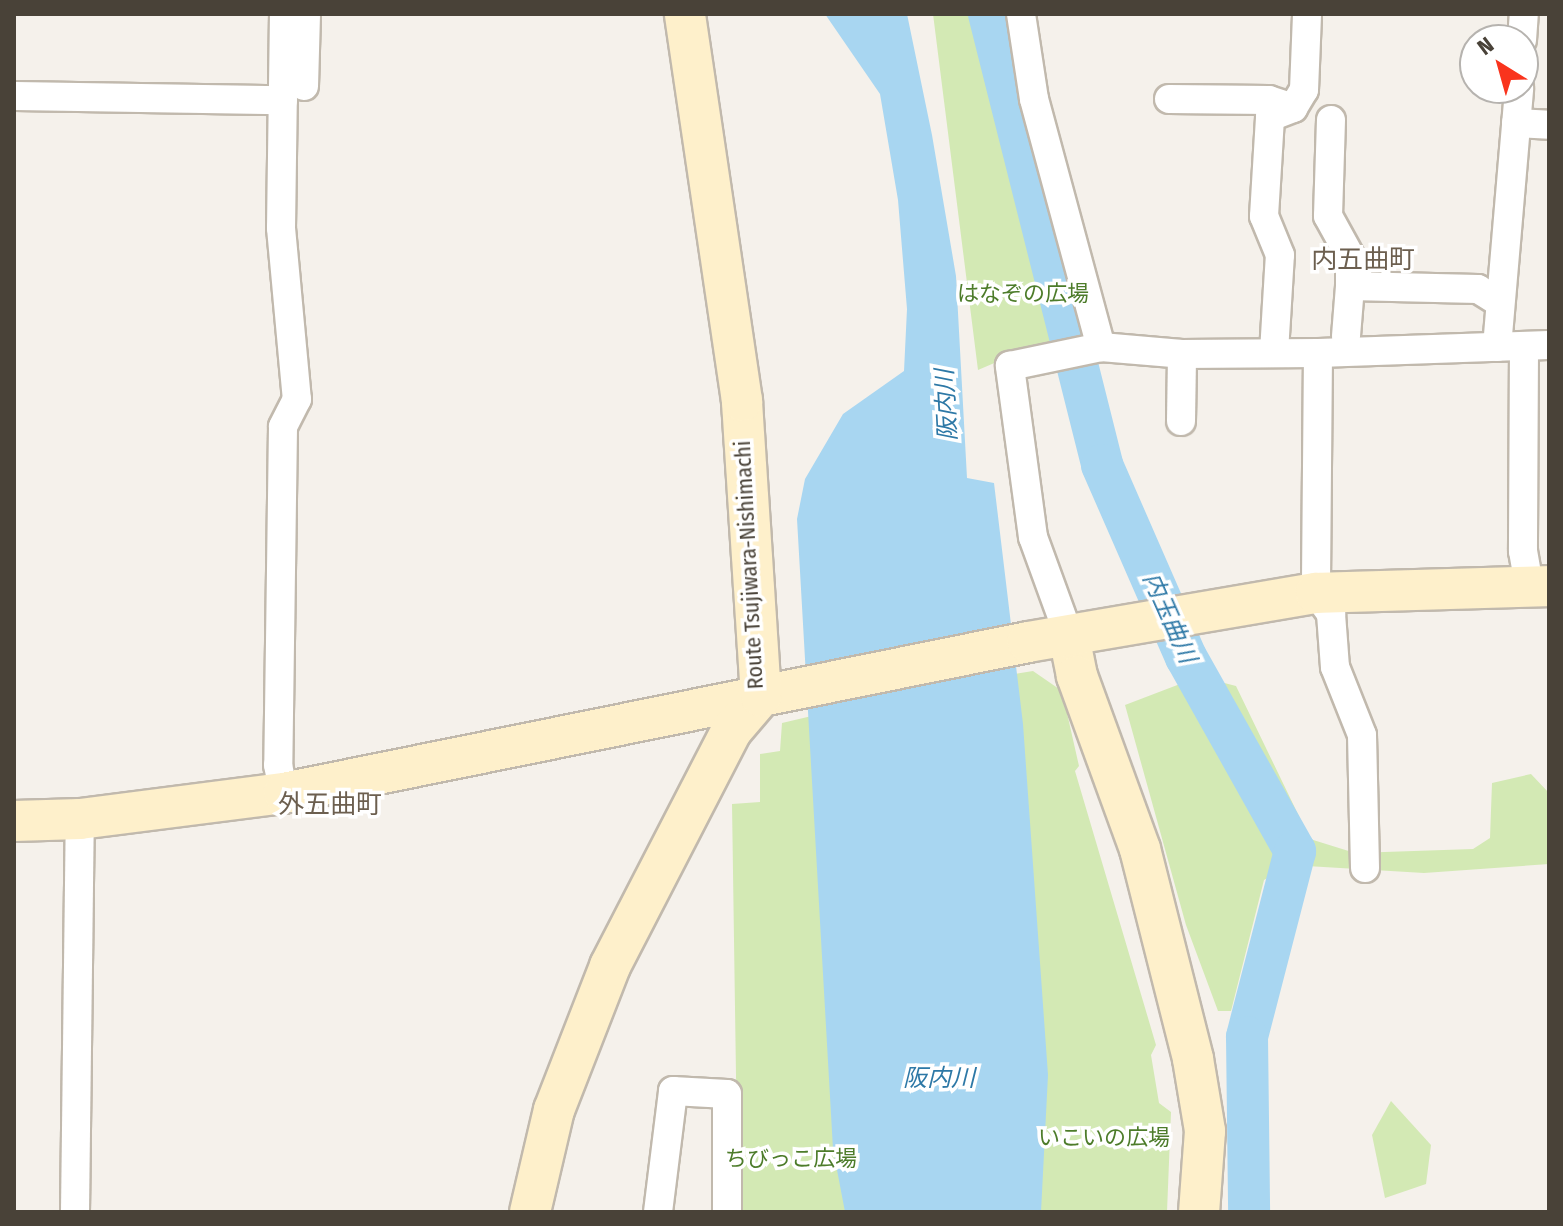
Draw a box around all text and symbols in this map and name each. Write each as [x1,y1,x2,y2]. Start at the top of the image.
north arrow [1459,24,1539,104]
text: N [1472,31,1499,61]
district label: 内五曲町 [1311,244,1415,276]
park label: はなぞの広場 [957,281,1089,307]
water label: 阪内川 [931,368,963,442]
street label: Route Tsujiwara-Nishimachi [729,440,769,690]
water label: 内玉曲川 [1136,568,1202,668]
district label: 外五曲町 [278,789,382,821]
water label: 阪内川 [903,1065,975,1093]
park label: いこいの広場 [1038,1125,1170,1151]
park label: ちびっこ広場 [725,1146,857,1172]

